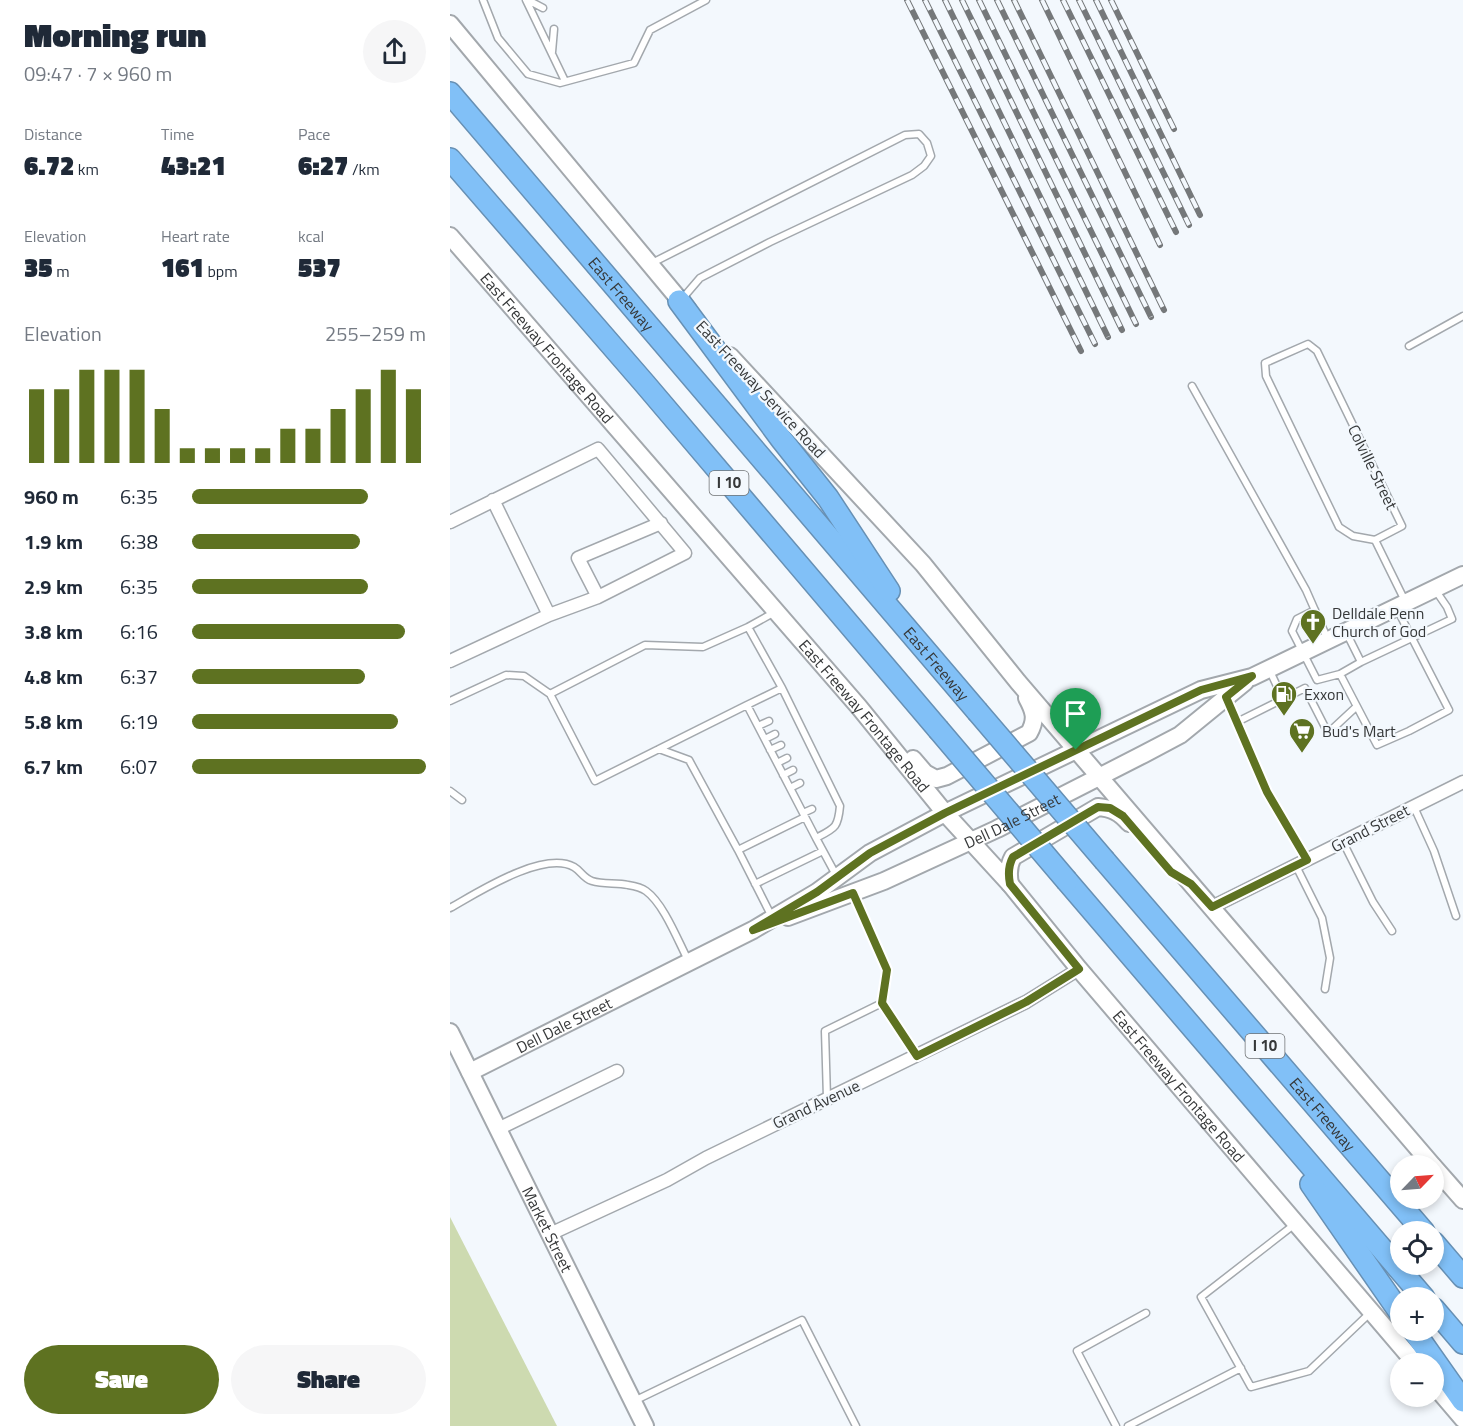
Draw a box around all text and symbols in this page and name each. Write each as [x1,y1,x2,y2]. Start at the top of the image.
text: Morning run [24,10,206,60]
button: share [363,20,426,83]
text: 09:47 · 7 × 960 m [24,58,172,89]
text: Distance [24,122,82,146]
text: Time [161,122,194,146]
text: Pace [298,122,330,146]
text: 6.72 [24,146,74,185]
text: 43:21 [161,146,226,185]
text: 6:27 [298,146,348,185]
text: km [74,157,99,181]
text: /km [348,157,380,181]
text: Elevation [24,224,86,248]
text: Heart rate [161,224,230,248]
text: kcal [298,224,324,248]
text: 35 [24,248,53,287]
text: 161 [161,248,204,287]
text: 537 [298,248,341,287]
street label: East Freeway [583,252,660,336]
text: m [53,259,70,283]
text: bpm [204,259,238,283]
street label: East Freeway Frontage Road [475,267,619,429]
street label: East Freeway Service Road [691,315,831,463]
text: Elevation [24,318,102,349]
text: 255–259 m [325,318,426,349]
street label: Colville Street [1342,420,1404,514]
road number: I 10 [710,471,748,495]
text: 960 m [24,481,79,512]
text: 6:35 [120,481,158,512]
text: 1.9 km [24,526,83,557]
text: 6:38 [120,526,158,557]
text: 2.9 km [24,571,83,602]
text: 6:35 [120,571,158,602]
place label: Delldale Penn Church of God [1332,601,1426,643]
church icon: Delldale Penn Church of God [1298,607,1328,645]
text: 3.8 km [24,616,83,647]
text: 6:16 [120,616,158,647]
street label: East Freeway [898,621,975,706]
street label: East Freeway Frontage Road [793,634,936,797]
text: 4.8 km [24,661,83,692]
text: 6:37 [120,661,158,692]
fuel station icon: Exxon [1269,679,1299,717]
place label: Exxon [1304,682,1344,706]
pin [1050,688,1101,750]
icon: arrive [1059,697,1092,730]
text: 5.8 km [24,706,83,737]
text: 6:19 [120,706,158,737]
supermarket icon: Bud's Mart [1287,716,1317,754]
place label: Bud's Mart [1322,719,1396,743]
text: 6.7 km [24,751,83,782]
text: 6:07 [120,751,158,782]
street label: Dell Dale Street [960,787,1064,855]
street label: Grand Street [1327,798,1414,858]
street label: Dell Dale Street [512,991,616,1059]
street label: East Freeway Frontage Road [1107,1005,1251,1167]
road number: I 10 [1246,1034,1284,1058]
street label: East Freeway [1284,1072,1362,1157]
street label: Grand Avenue [768,1073,864,1135]
north arrow [1390,1155,1444,1209]
map controls [1390,1155,1444,1407]
street label: Market Street [516,1182,579,1277]
button: locate [1390,1221,1444,1275]
button: + [1390,1287,1444,1341]
button: Save [24,1345,219,1414]
button: Share [231,1345,426,1414]
button: − [1390,1353,1444,1407]

